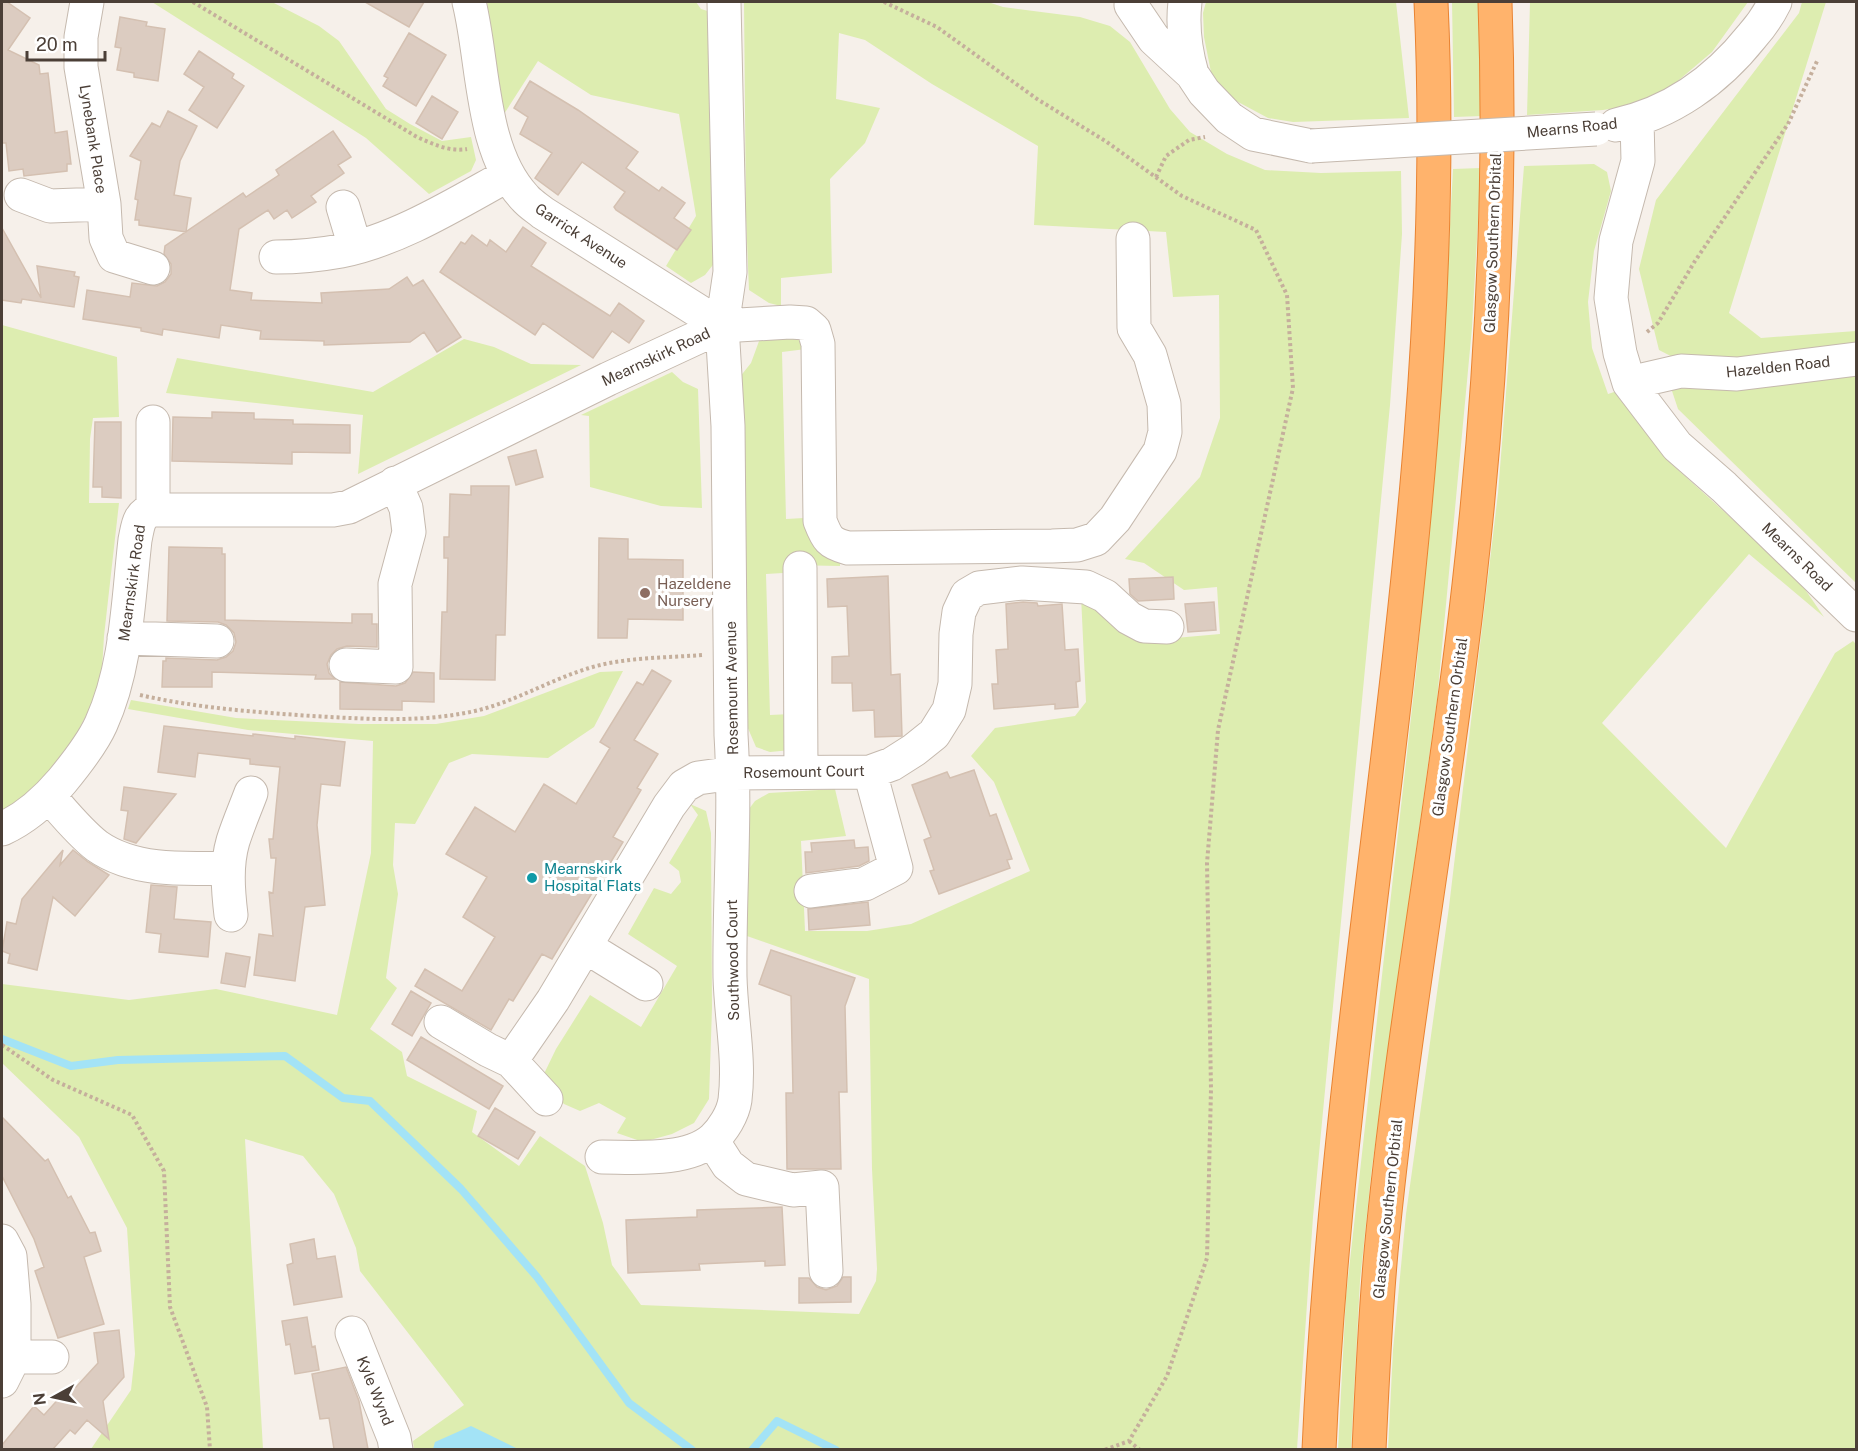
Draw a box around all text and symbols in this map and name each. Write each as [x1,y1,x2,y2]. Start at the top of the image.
scale bar [27,24,105,62]
text: 20 m [36,34,78,55]
street label: Lynebank Place [76,83,110,195]
street label: Mearns Road [1526,114,1618,141]
street label: Glasgow Southern Orbital [1481,153,1504,333]
street label: Garrick Avenue [532,199,631,272]
street label: Mearnskirk Road [599,324,713,389]
street label: Hazelden Road [1725,353,1831,380]
street label: Mearns Road [1759,519,1836,594]
street label: Mearnskirk Road [115,524,148,642]
place label: Hazeldene Nursery [657,575,731,609]
marker: Hazeldene Nursery [638,586,652,600]
street label: Rosemount Avenue [722,621,741,755]
street label: Glasgow Southern Orbital [1429,636,1470,817]
street label: Rosemount Court [743,762,865,781]
place label: Mearnskirk Hospital Flats [544,860,641,894]
marker: Mearnskirk Hospital Flats [525,871,539,885]
street label: Southwood Court [723,899,742,1021]
street label: Glasgow Southern Orbital [1370,1118,1405,1300]
street label: Kyle Wynd [354,1354,397,1428]
north arrow [24,1367,84,1427]
text: N [29,1391,50,1407]

